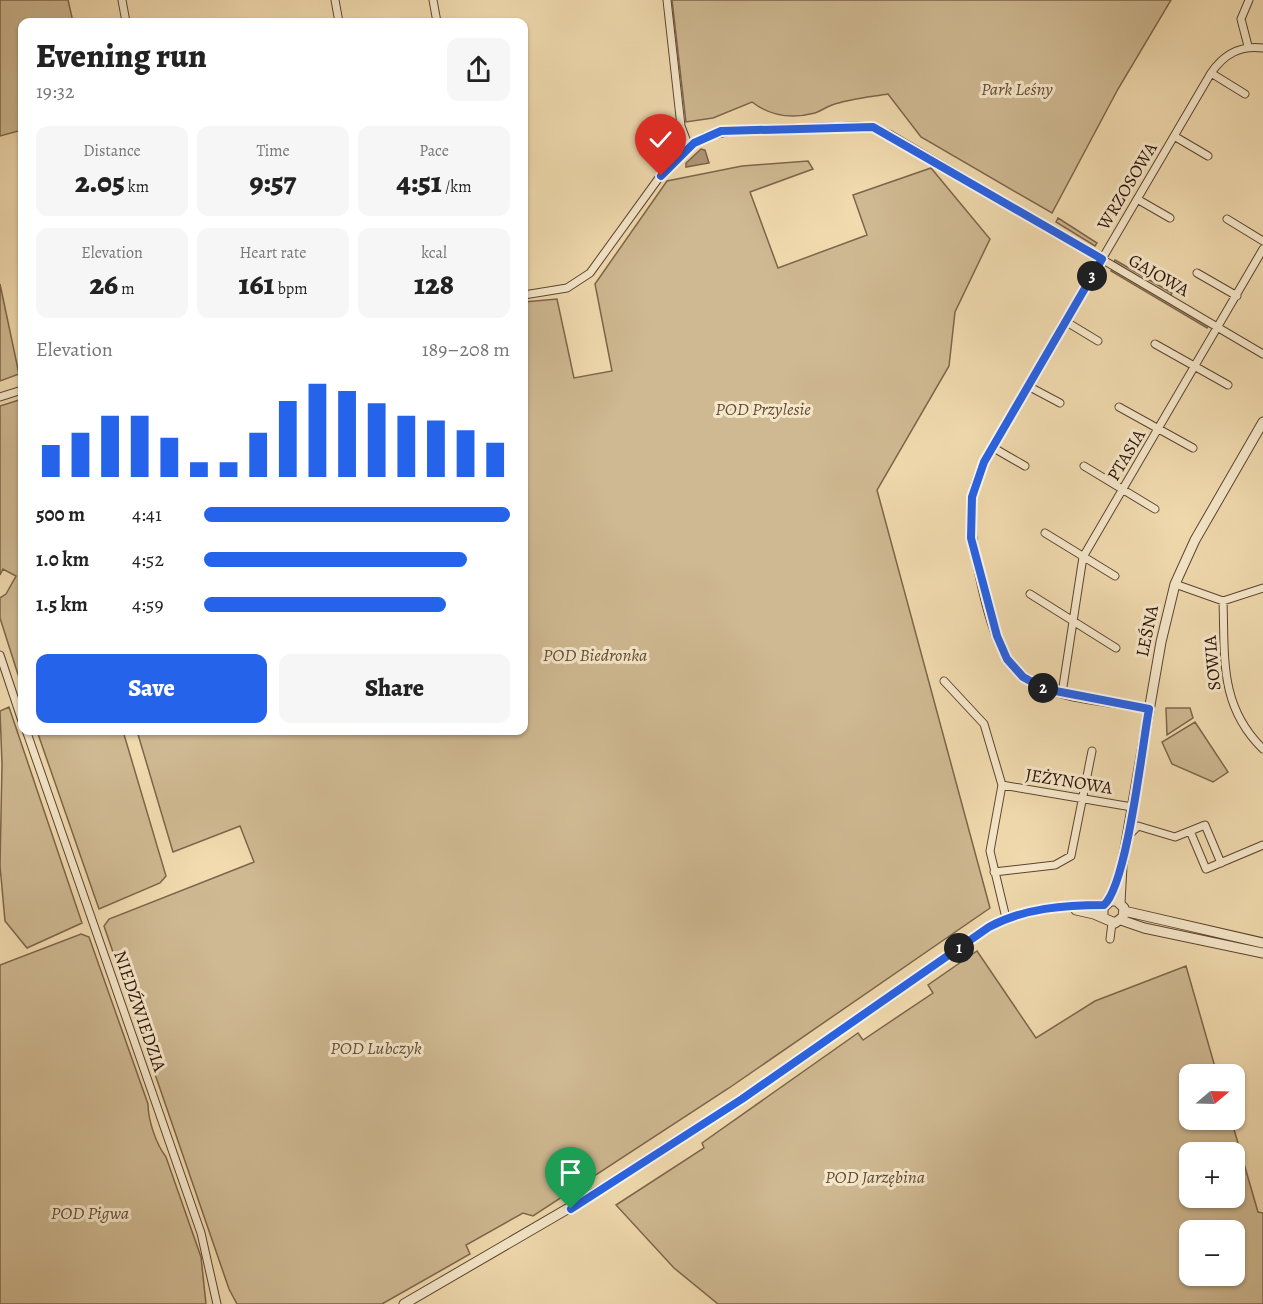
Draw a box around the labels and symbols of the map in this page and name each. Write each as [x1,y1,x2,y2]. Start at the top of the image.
park label: Park Leśny [981,77,1053,101]
pin [635,114,686,176]
street label: WRZOSOWA [1091,137,1163,235]
street label: GAJOWA [1124,248,1194,302]
pin: 3 [1077,261,1107,291]
park label: POD Przylesie [715,397,811,421]
street label: PTASIA [1101,424,1151,485]
street label: LEŚNA [1130,602,1164,659]
street label: SOWIA [1198,634,1226,691]
park label: POD Biedronka [543,643,647,667]
pin: 2 [1028,673,1058,703]
street label: JEŻYNOWA [1024,762,1115,800]
pin: 1 [944,933,974,963]
street label: NIEDŹWIEDZIA [108,947,172,1075]
park label: POD Lubczyk [330,1036,422,1060]
north arrow [1179,1064,1245,1130]
pin [545,1147,596,1209]
park label: POD Jarzębina [825,1165,925,1189]
park label: POD Pigwa [51,1201,129,1225]

